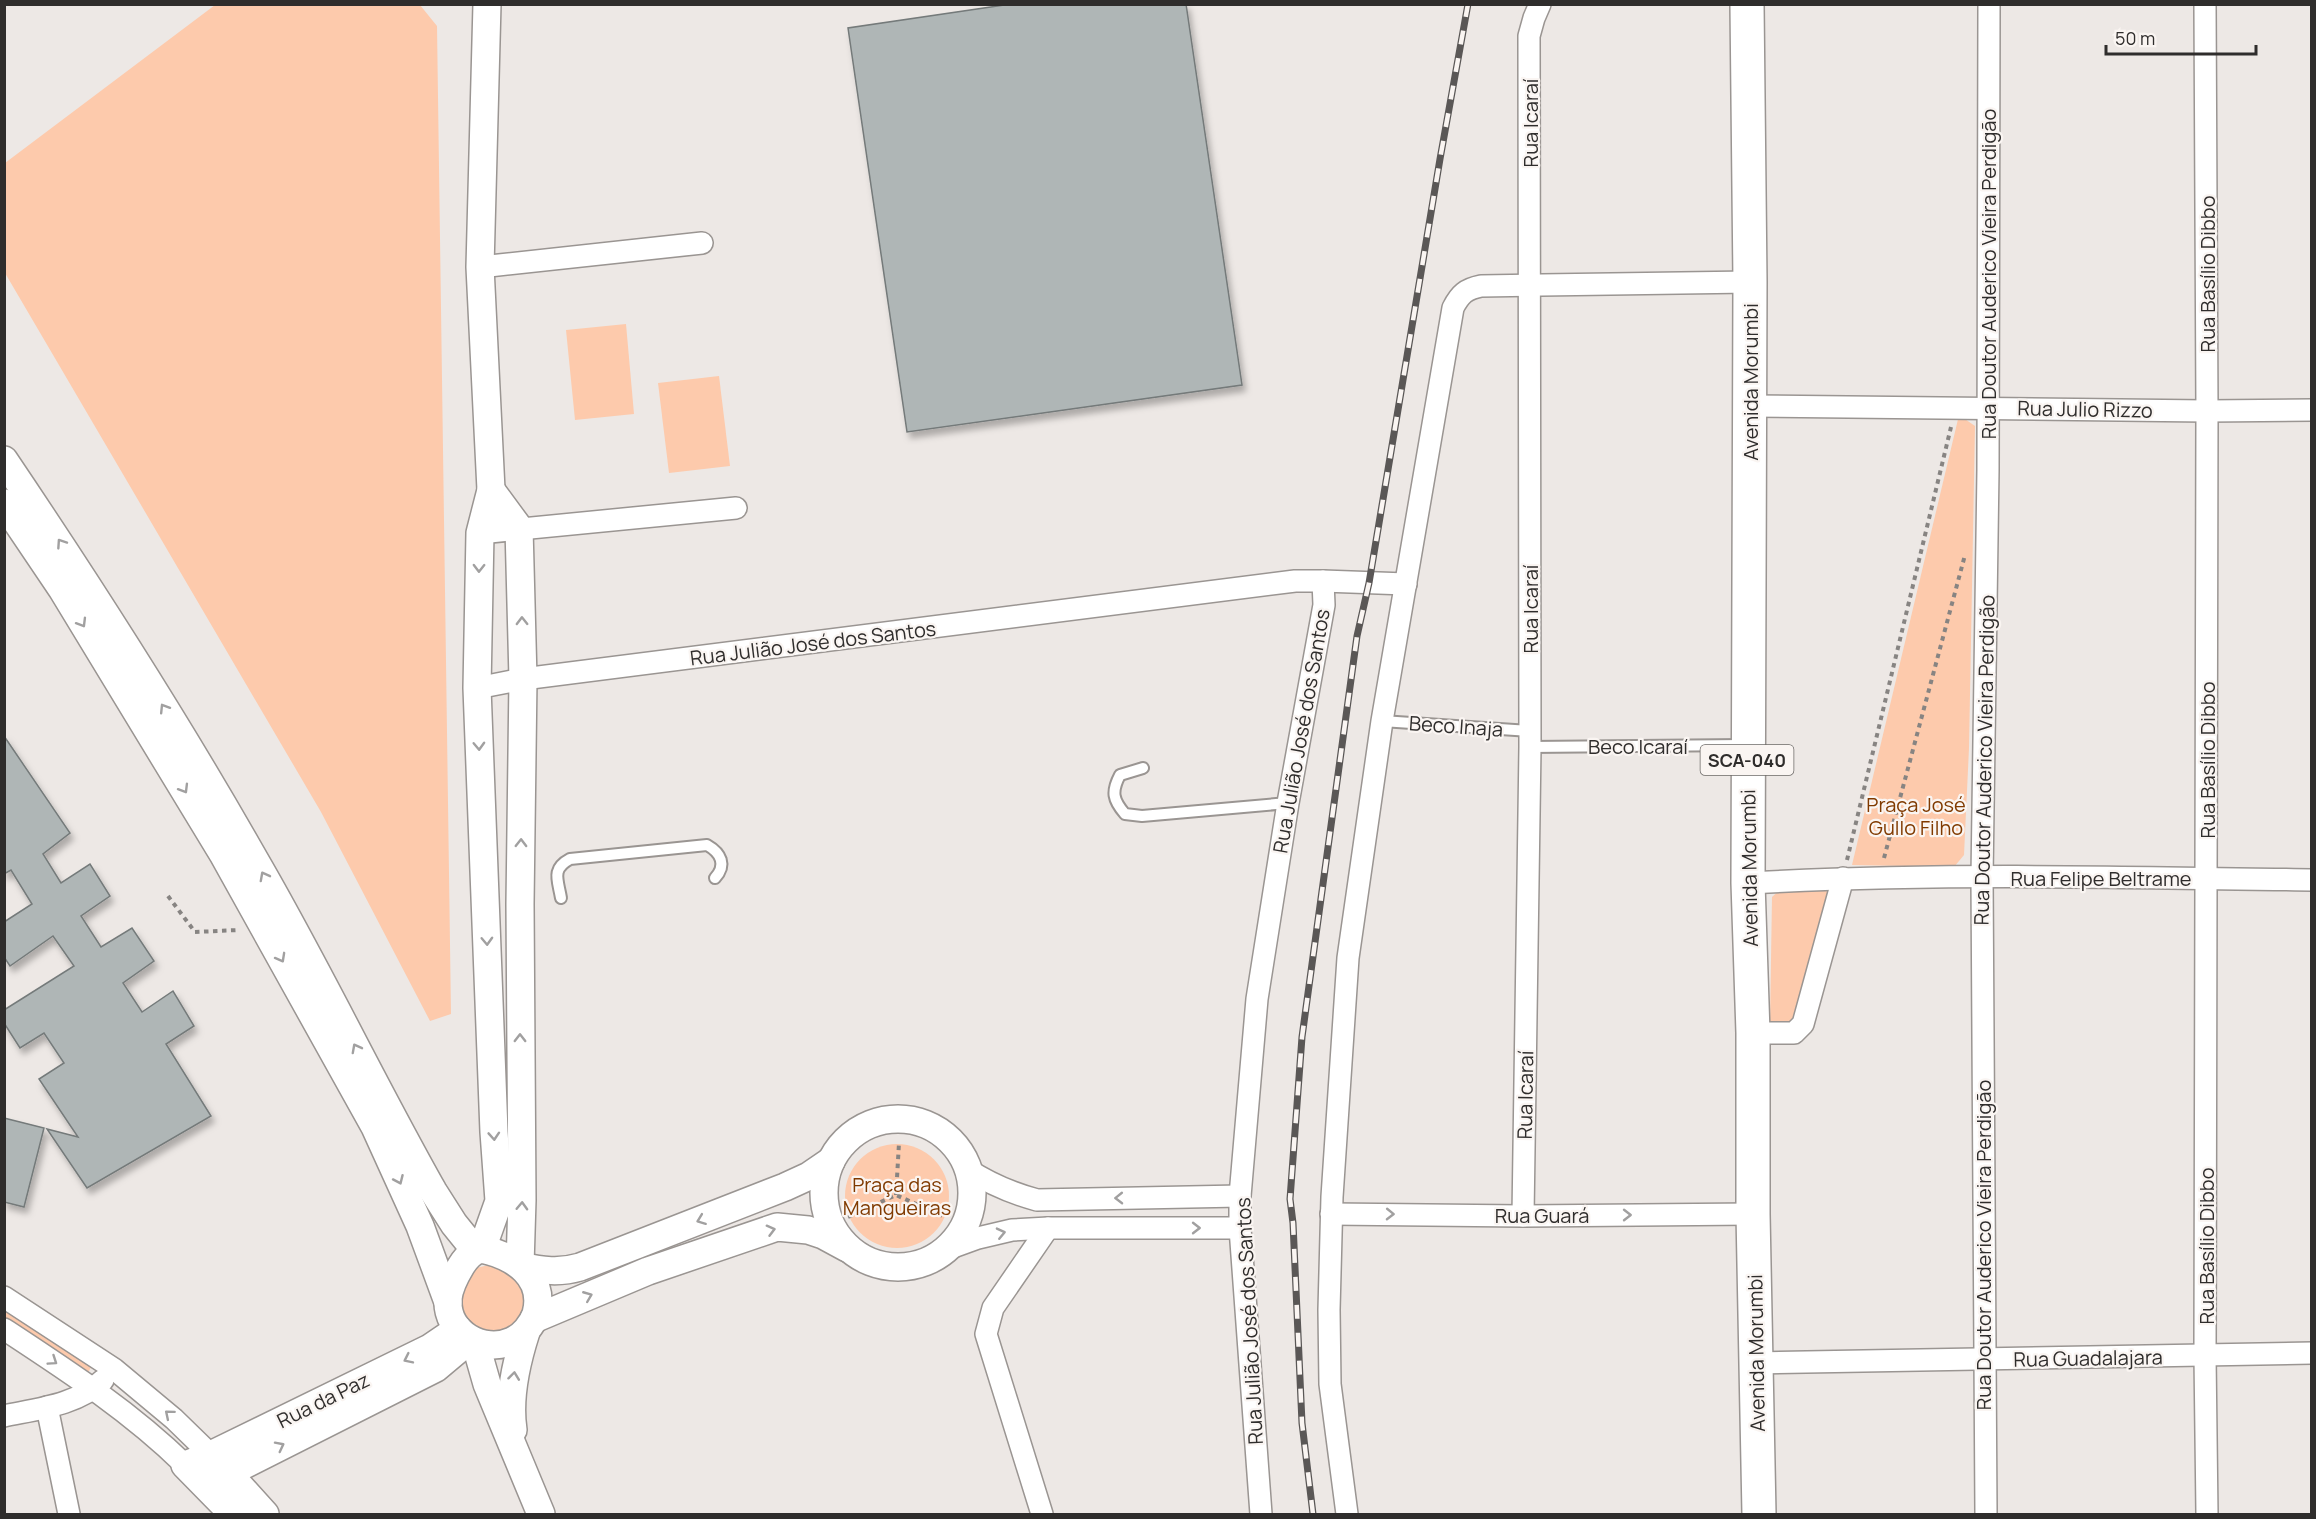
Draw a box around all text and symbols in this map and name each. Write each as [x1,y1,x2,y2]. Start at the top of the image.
scale bar [2106,18,2256,56]
text: 50 m [2115,26,2155,50]
street label: Rua Icaraí [1517,78,1544,167]
street label: Rua Doutor Auderico Vieira Perdigão [1975,109,2002,439]
street label: Rua Basílio Dibbo [2194,195,2221,352]
street label: Avenida Morumbi [1737,303,1764,461]
street label: Rua Julio Rizzo [2017,394,2153,424]
one-way arrow [57,539,68,550]
one-way arrow [473,563,485,572]
street label: Rua Icaraí [1517,564,1544,653]
street label: Rua Doutor Auderico Vieira Perdigão [1968,594,2000,926]
street label: Rua Julião José dos Santos [1266,607,1336,855]
street label: Rua Julião José dos Santos [689,615,937,671]
one-way arrow [515,616,528,625]
one-way arrow [75,617,87,627]
street label: Rua Basílio Dibbo [2194,681,2221,838]
one-way arrow [161,704,172,715]
street label: Beco Inaja [1408,709,1504,743]
street label: Beco Icaraí [1588,733,1688,760]
one-way arrow [473,742,486,751]
road number: SCA-040 [1700,745,1794,775]
one-way arrow [176,783,188,793]
street label: Avenida Morumbi [1734,789,1764,947]
park label: Praça José Gullo Filho [1866,791,1966,841]
one-way arrow [514,838,527,847]
street label: Rua Felipe Beltrame [2010,865,2192,892]
one-way arrow [260,872,271,882]
one-way arrow [480,936,493,945]
one-way arrow [274,952,285,962]
one-way arrow [514,1033,526,1042]
one-way arrow [352,1044,363,1054]
street label: Rua Icaraí [1511,1050,1539,1140]
street label: Rua Doutor Auderico Vieira Perdigão [1970,1080,1997,1410]
one-way arrow [487,1131,500,1140]
street label: Rua Basílio Dibbo [2193,1167,2220,1324]
park label: Praça das Mangueiras [843,1171,951,1221]
one-way arrow [392,1174,404,1185]
one-way arrow [1114,1192,1123,1204]
street label: Rua Julião José dos Santos [1229,1197,1269,1445]
one-way arrow [515,1202,528,1211]
street label: Rua Guará [1495,1202,1589,1229]
one-way arrow [1385,1208,1394,1220]
one-way arrow [1622,1209,1631,1221]
one-way arrow [697,1213,708,1225]
one-way arrow [1191,1222,1200,1234]
one-way arrow [766,1224,776,1237]
one-way arrow [996,1227,1006,1240]
street label: Avenida Morumbi [1741,1274,1771,1432]
one-way arrow [581,1291,592,1303]
street label: Rua Guadalajara [2013,1343,2163,1373]
one-way arrow [403,1352,414,1364]
one-way arrow [46,1354,57,1365]
street label: Rua da Paz [272,1366,374,1434]
one-way arrow [508,1371,520,1381]
one-way arrow [165,1411,176,1422]
one-way arrow [274,1442,285,1453]

